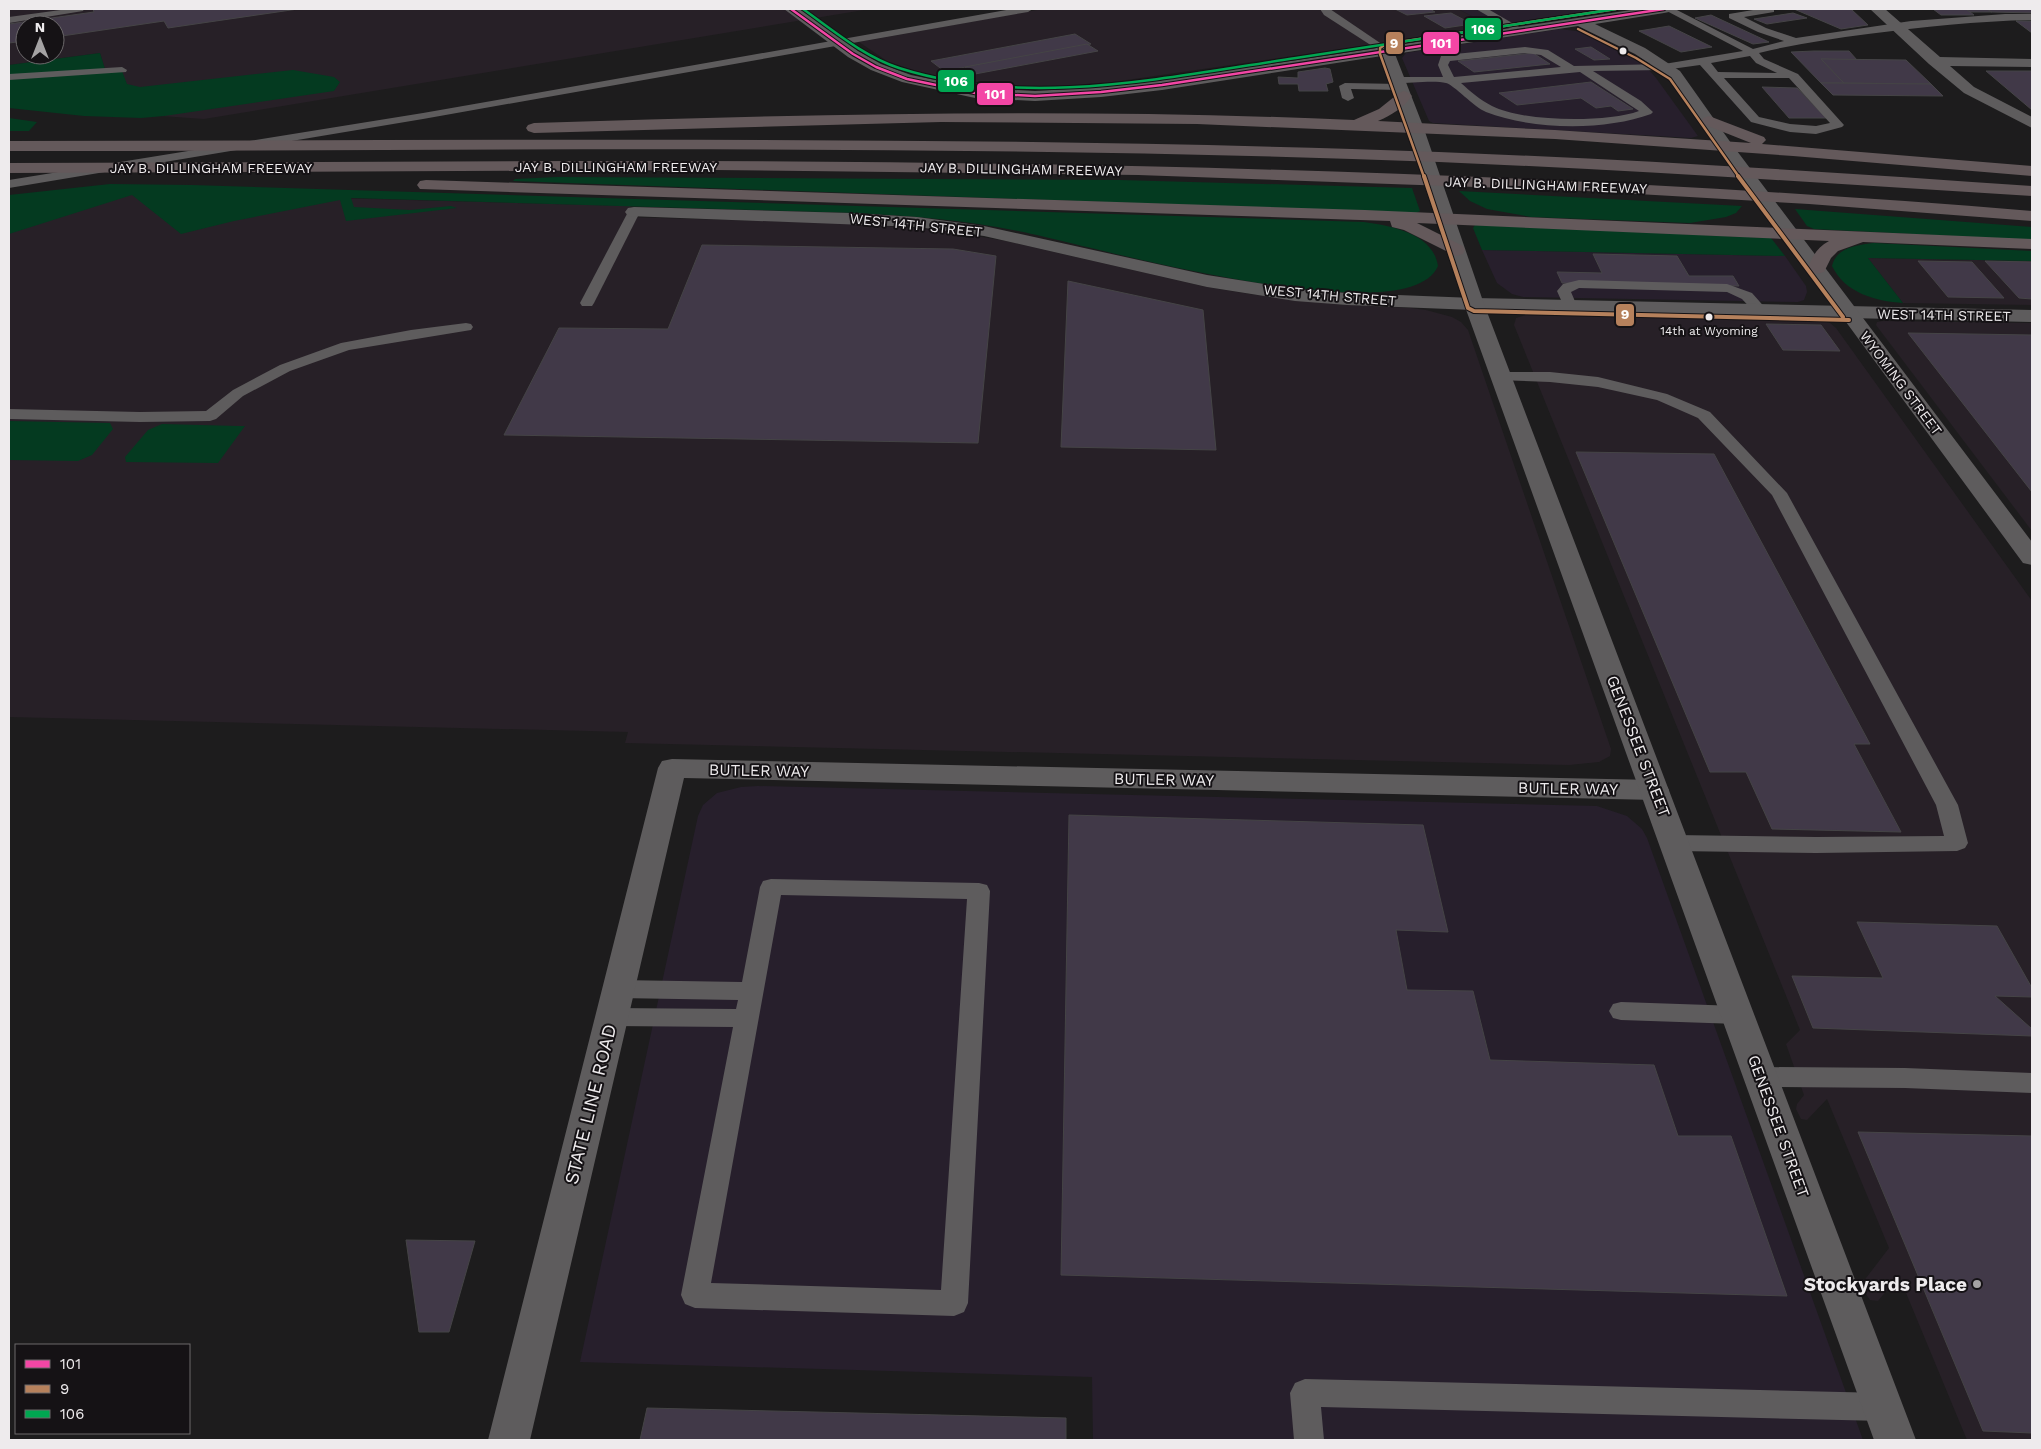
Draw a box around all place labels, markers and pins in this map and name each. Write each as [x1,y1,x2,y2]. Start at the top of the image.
unlabelled marker [1618,46,1628,56]
marker: 14th at Wyoming [1704,312,1714,322]
place label: 14th at Wyoming [1660,324,1758,338]
place label: Stockyards Place [1804,1273,1967,1296]
marker: Stockyards Place [1971,1278,1983,1290]

